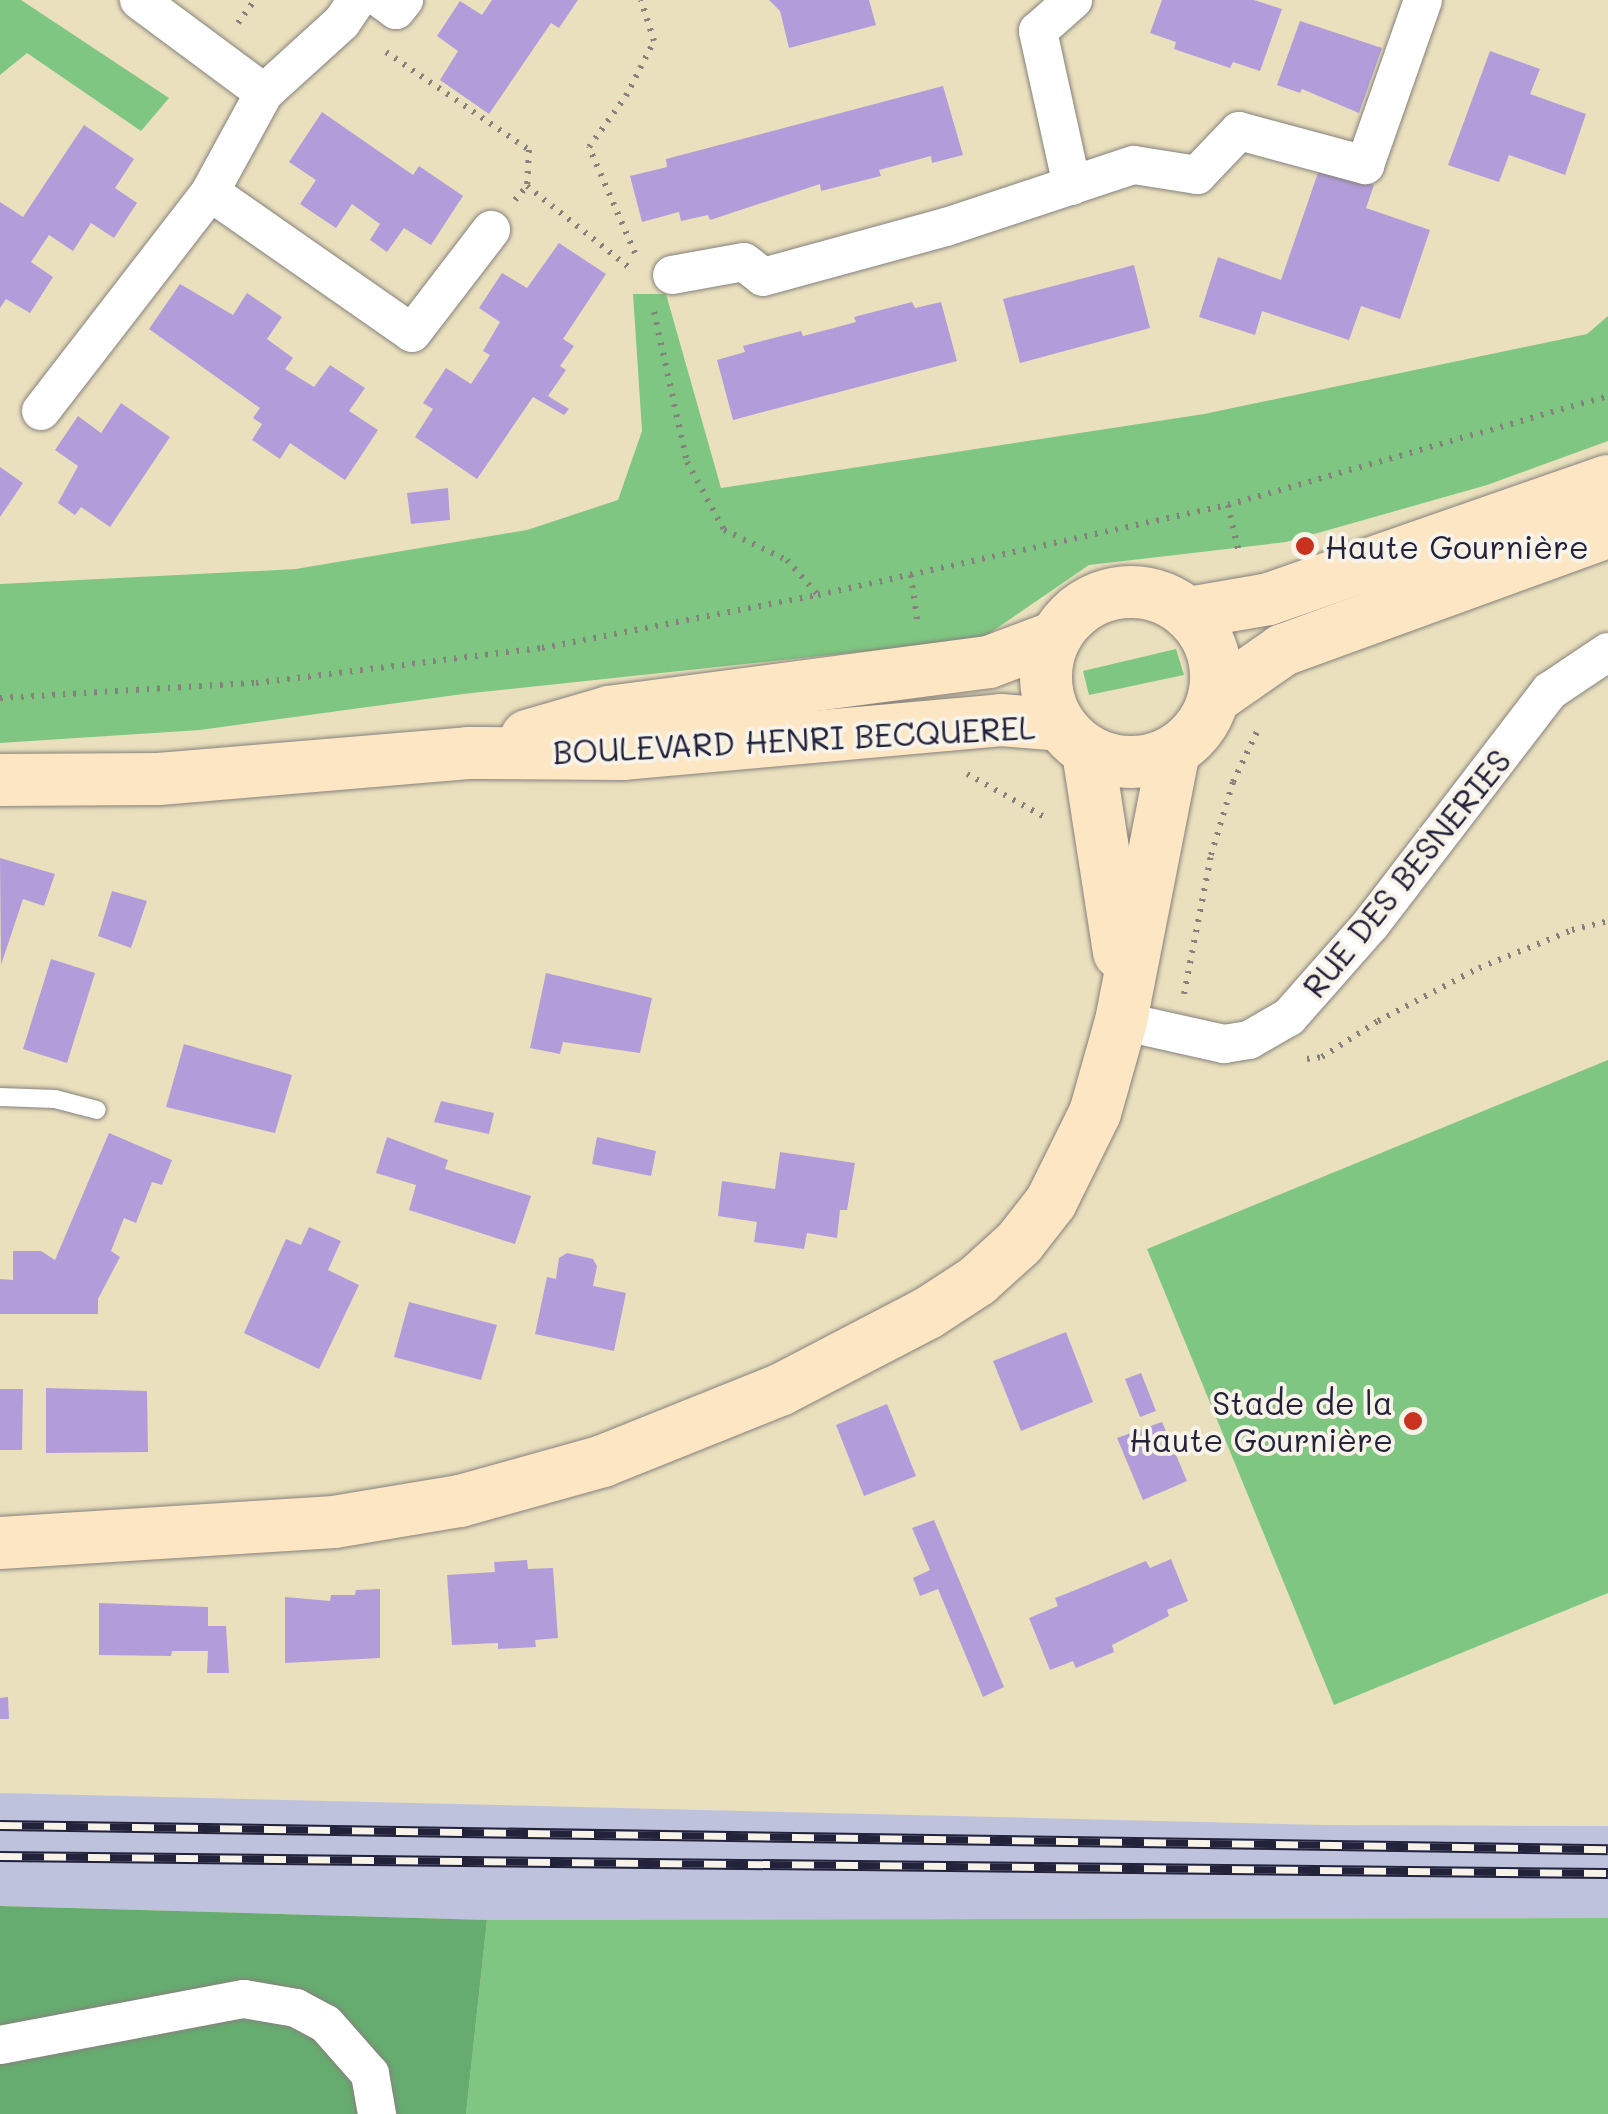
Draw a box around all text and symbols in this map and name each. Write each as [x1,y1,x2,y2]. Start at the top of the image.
place label: Haute Gournière [1325,527,1589,565]
marker: Haute Gournière [1294,535,1316,557]
street label: BOULEVARD HENRI BECQUEREL [552,707,1036,771]
street label: RUE DES BESNERIES [1294,741,1518,1005]
place label: Stade de la Haute Gournière [1129,1384,1393,1459]
marker: Stade de la Haute Gournière [1402,1410,1424,1432]

